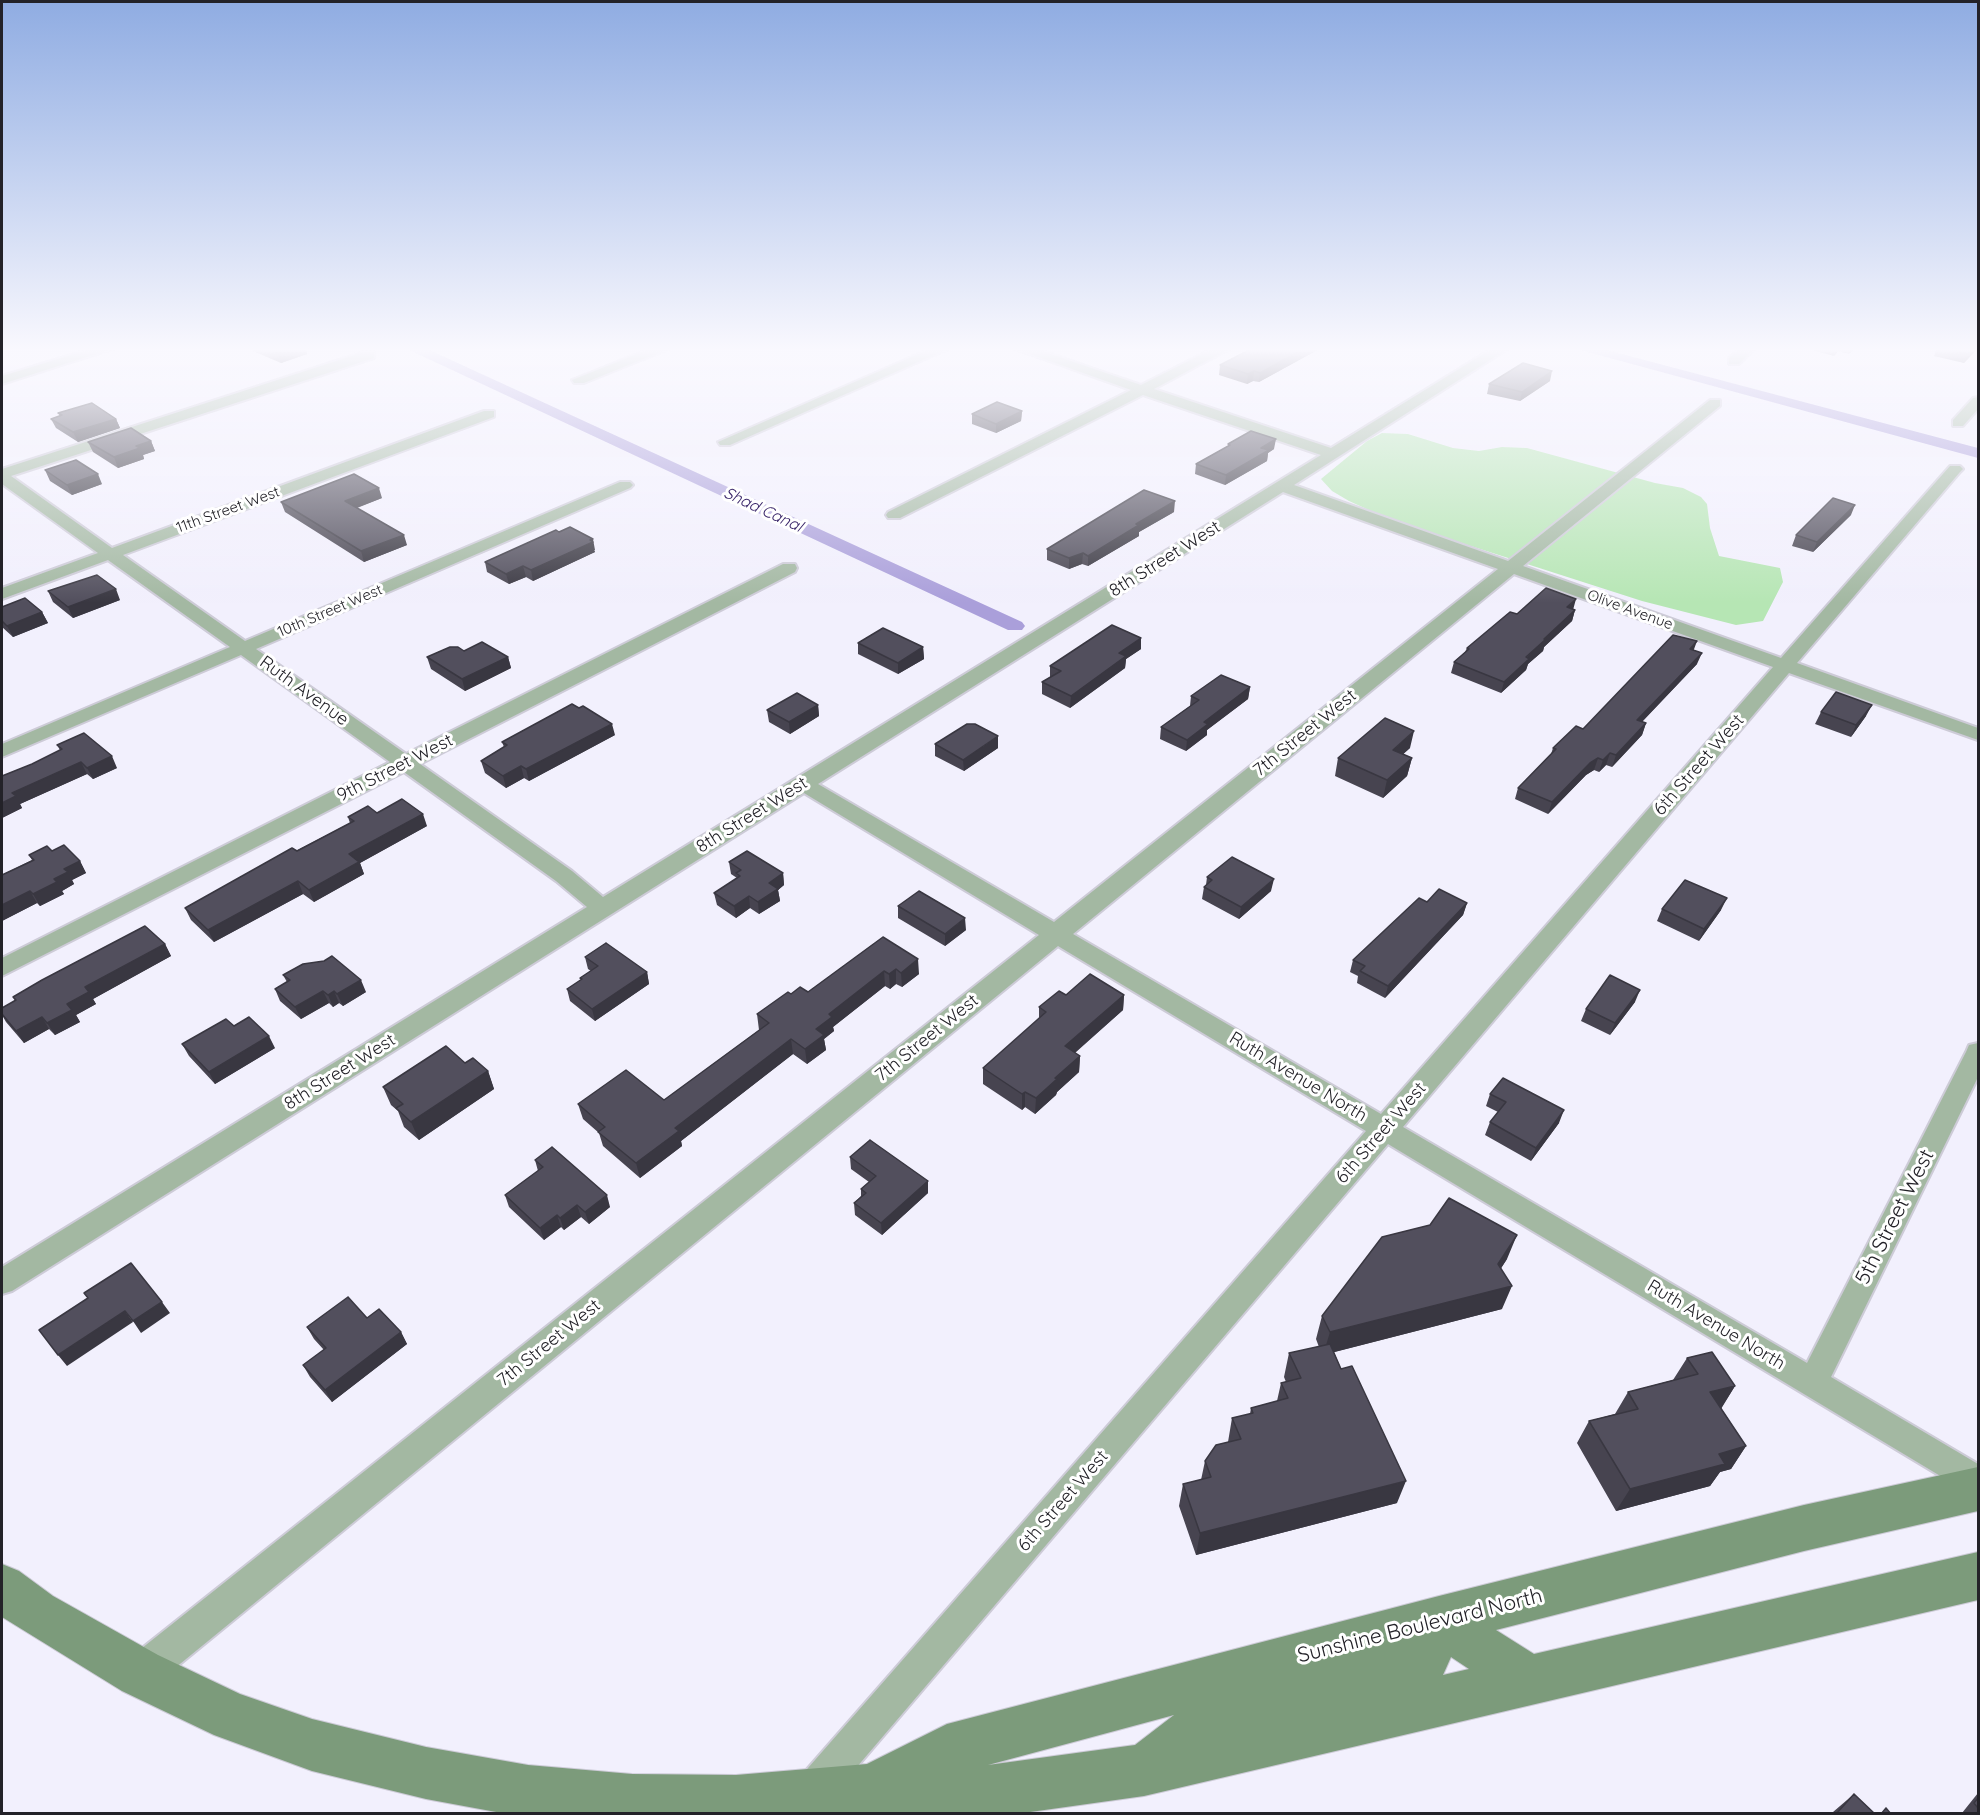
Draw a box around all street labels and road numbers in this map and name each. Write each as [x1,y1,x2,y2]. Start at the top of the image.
street label: 11th Street West [174,483,282,537]
street label: 8th Street West [1105,516,1225,602]
street label: 10th Street West [275,581,385,641]
street label: Olive Avenue [1585,586,1675,634]
street label: Ruth Avenue [255,651,353,731]
street label: 7th Street West [1249,685,1361,781]
street label: 6th Street West [1649,710,1749,820]
street label: 9th Street West [333,729,457,807]
street label: 8th Street West [692,772,812,858]
street label: 7th Street West [871,990,983,1086]
street label: Ruth Avenue North [1225,1027,1371,1127]
street label: 8th Street West [280,1029,400,1115]
street label: 6th Street West [1331,1078,1431,1188]
street label: 5th Street West [1850,1145,1940,1289]
street label: Ruth Avenue North [1643,1275,1789,1375]
street label: 7th Street West [493,1295,605,1391]
street label: 6th Street West [1013,1446,1113,1556]
street label: Sunshine Boulevard North [1295,1583,1545,1669]

